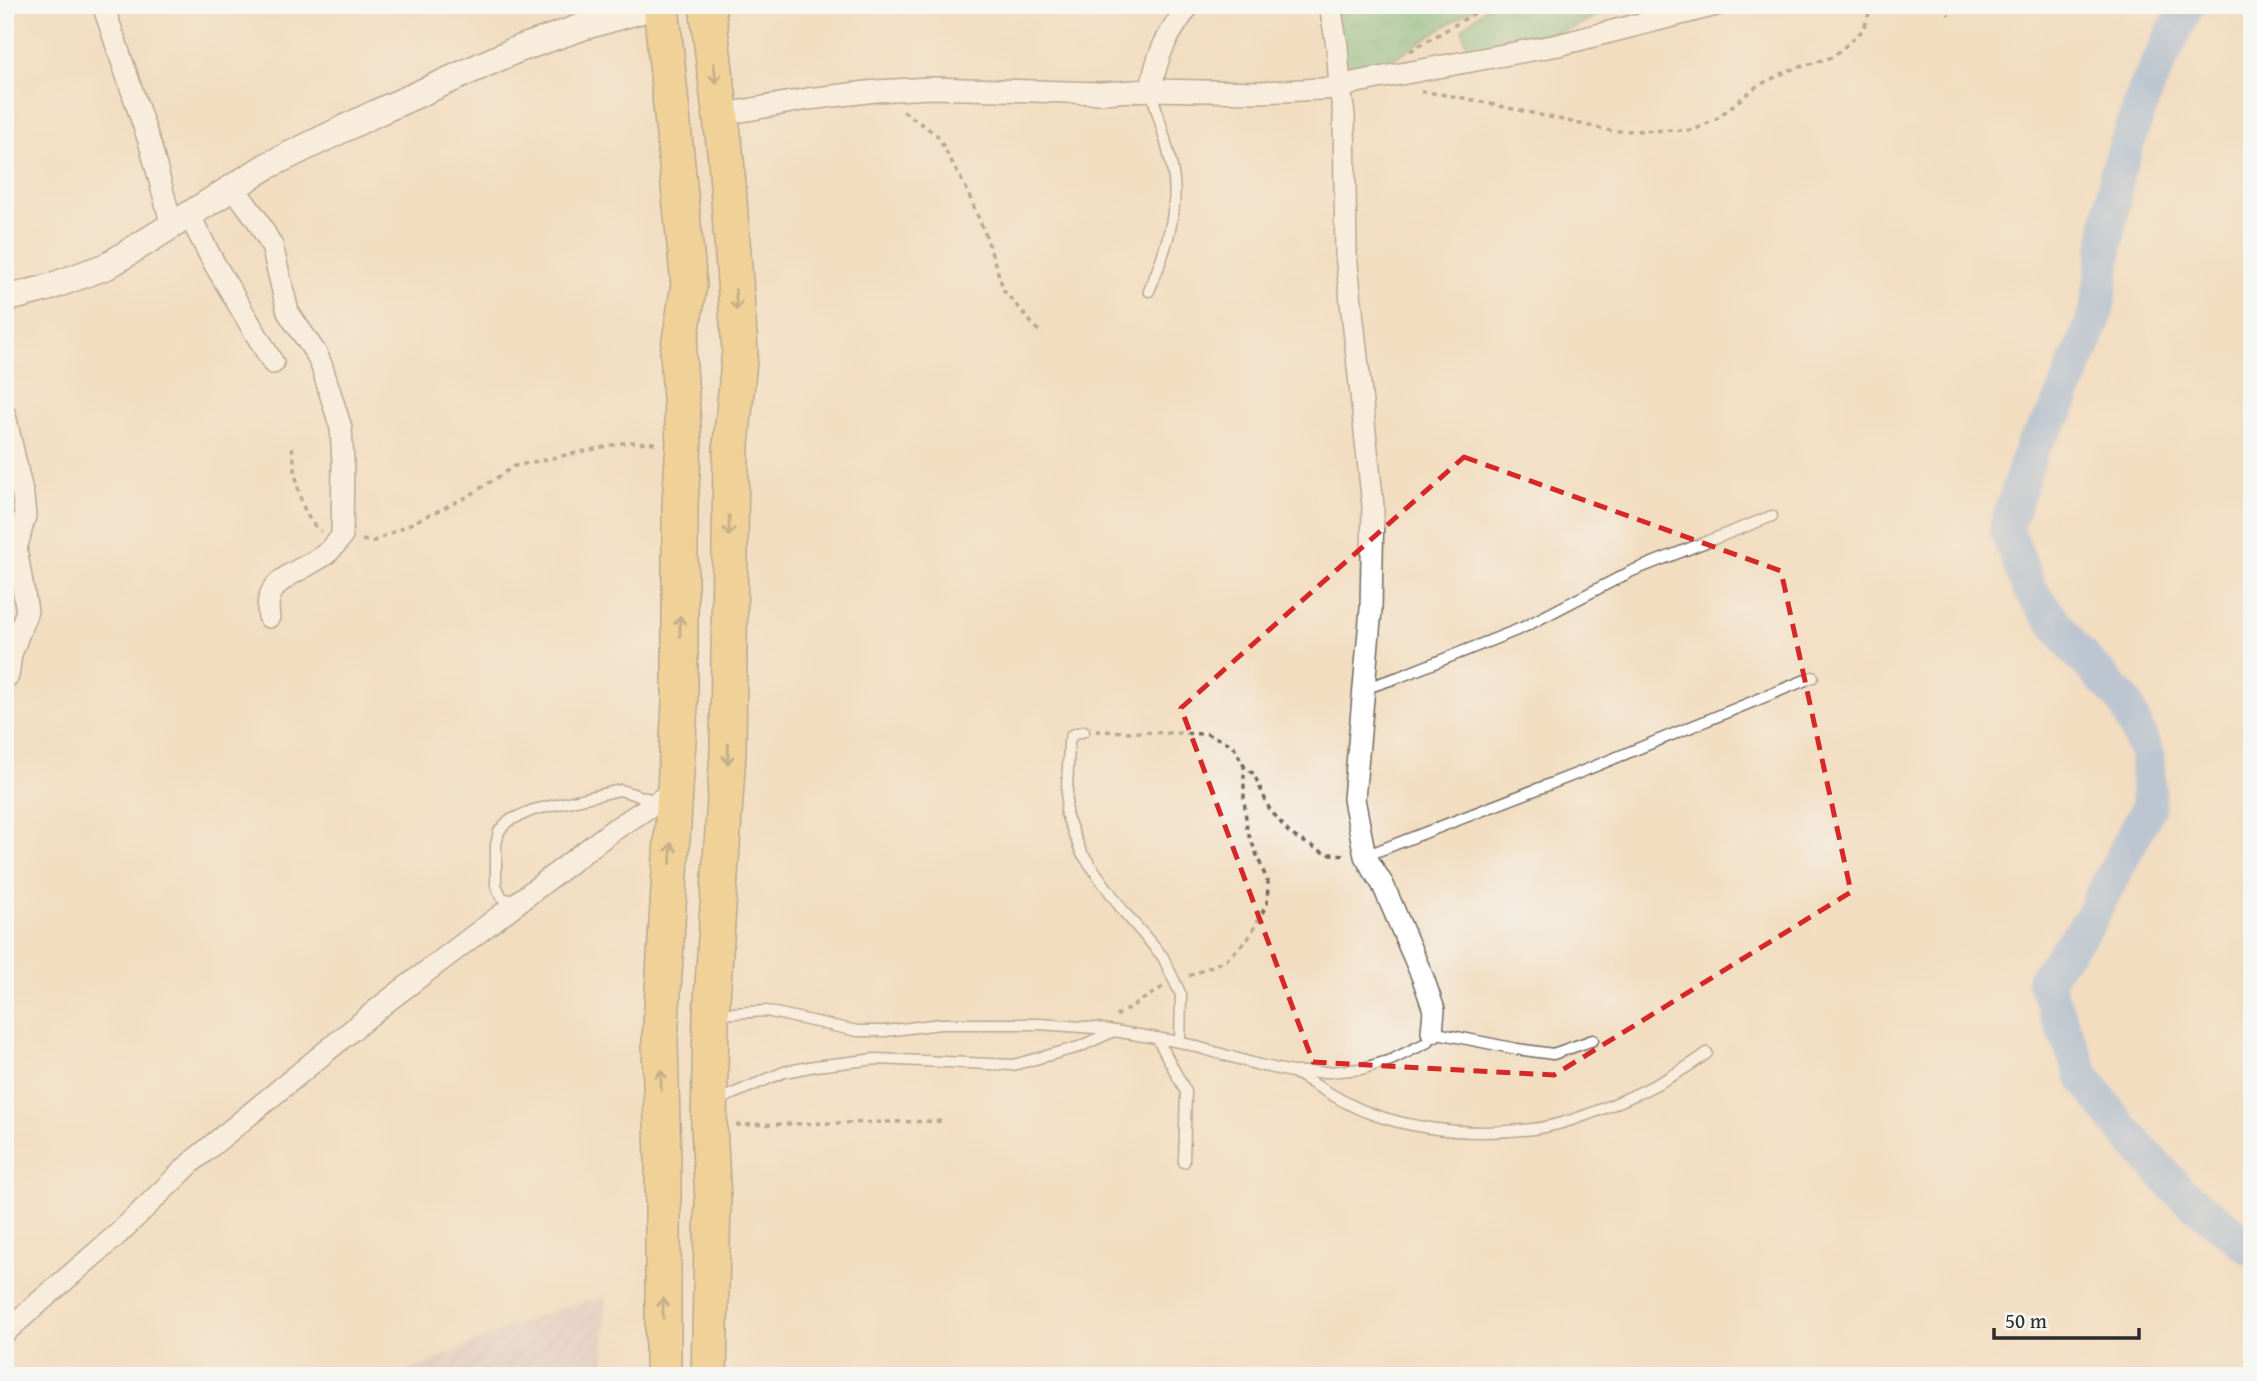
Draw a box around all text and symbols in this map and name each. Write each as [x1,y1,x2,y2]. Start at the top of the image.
one-way arrow [709,61,722,84]
one-way arrow [730,288,743,310]
one-way arrow [722,515,736,538]
one-way arrow [673,614,687,637]
one-way arrow [722,742,735,765]
one-way arrow [665,842,678,865]
one-way arrow [654,1069,668,1092]
one-way arrow [656,1296,670,1319]
scale bar [1994,1297,2140,1341]
text: 50 m [2005,1305,2047,1336]

